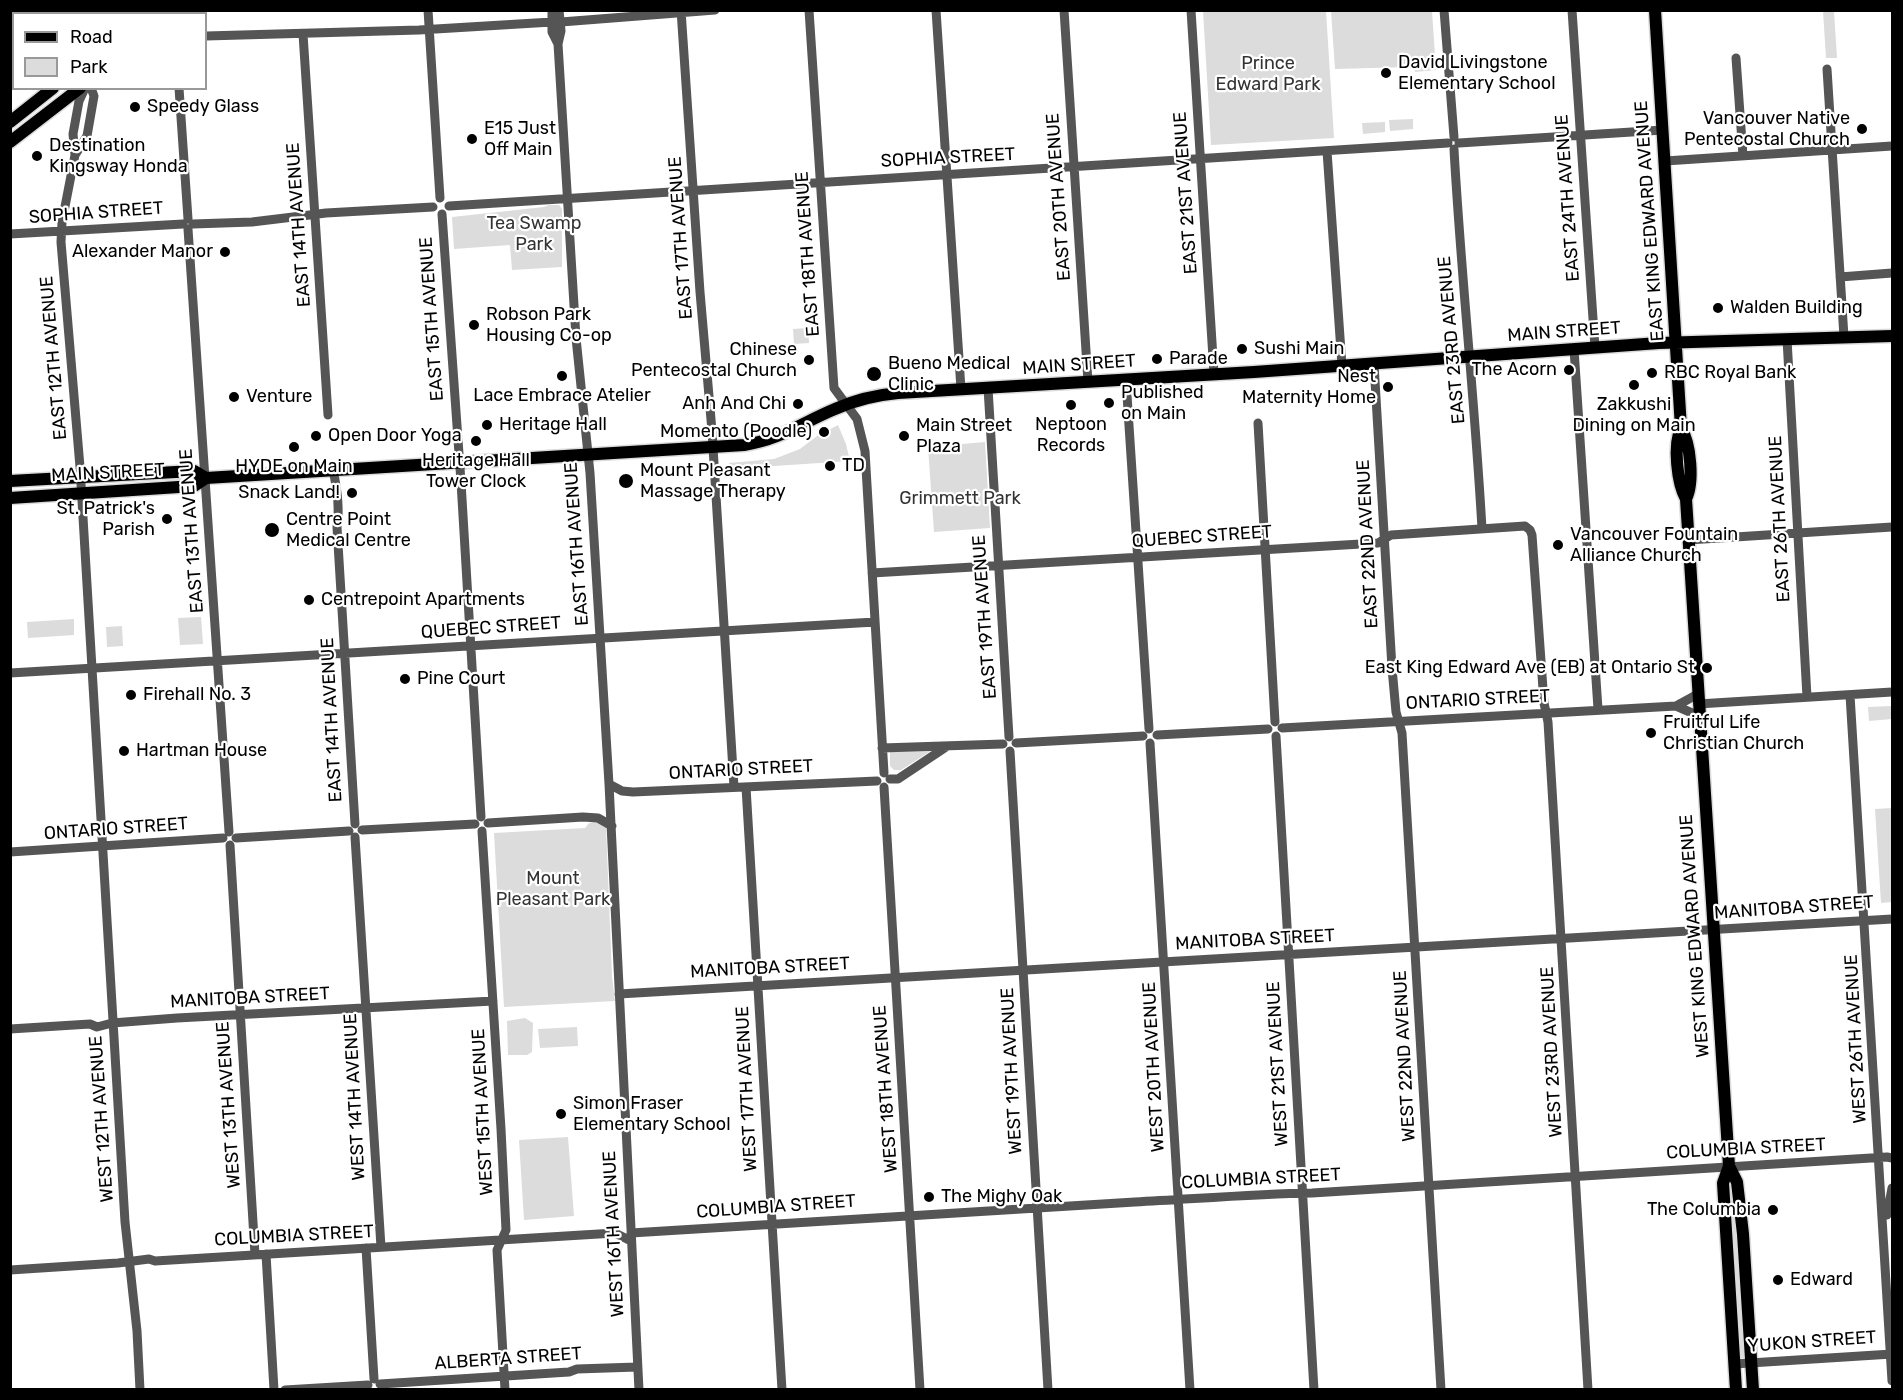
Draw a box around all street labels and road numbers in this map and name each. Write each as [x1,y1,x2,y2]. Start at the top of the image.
street label: EAST KING EDWARD AVENUE [1631,100,1669,342]
street label: EAST 21ST AVENUE [1170,111,1202,275]
street label: EAST 20TH AVENUE [1042,112,1076,282]
street label: EAST 24TH AVENUE [1551,114,1585,282]
street label: EAST 14TH AVENUE [282,142,316,308]
street label: SOPHIA STREET [880,144,1016,172]
street label: EAST 17TH AVENUE [665,156,697,320]
street label: EAST 18TH AVENUE [791,171,825,337]
street label: SOPHIA STREET [28,198,164,228]
street label: EAST 15TH AVENUE [415,236,449,402]
street label: EAST 23RD AVENUE [1434,255,1470,425]
street label: EAST 12TH AVENUE [36,275,72,441]
street label: MAIN STREET [1507,317,1621,347]
street label: MAIN STREET [1022,350,1136,380]
street label: EAST 26TH AVENUE [1765,435,1795,603]
street label: EAST 13TH AVENUE [175,448,209,614]
street label: MAIN STREET [51,459,165,487]
street label: EAST 22ND AVENUE [1353,459,1383,629]
street label: EAST 16TH AVENUE [561,461,593,627]
street label: QUEBEC STREET [1131,521,1273,553]
street label: EAST 19TH AVENUE [968,534,1002,700]
street label: QUEBEC STREET [420,612,562,644]
street label: EAST 14TH AVENUE [317,637,347,803]
street label: ONTARIO STREET [1405,685,1551,715]
street label: ONTARIO STREET [668,755,814,785]
street label: ONTARIO STREET [43,813,189,845]
street label: WEST KING EDWARD AVENUE [1676,814,1714,1058]
street label: MANITOBA STREET [1713,892,1875,924]
street label: MANITOBA STREET [1175,925,1335,955]
street label: MANITOBA STREET [690,953,850,983]
street label: WEST 26TH AVENUE [1841,954,1871,1124]
street label: WEST 23RD AVENUE [1537,966,1567,1138]
street label: WEST 22ND AVENUE [1390,970,1420,1142]
street label: WEST 20TH AVENUE [1139,981,1169,1153]
street label: WEST 21ST AVENUE [1263,981,1293,1147]
street label: MANITOBA STREET [170,983,330,1013]
street label: WEST 19TH AVENUE [997,987,1027,1155]
street label: WEST 18TH AVENUE [869,1004,903,1174]
street label: WEST 17TH AVENUE [732,1006,762,1172]
street label: WEST 14TH AVENUE [340,1013,370,1181]
street label: WEST 13TH AVENUE [212,1021,246,1189]
street label: WEST 15TH AVENUE [468,1028,498,1196]
street label: WEST 12TH AVENUE [85,1035,119,1203]
street label: COLUMBIA STREET [1666,1134,1826,1164]
street label: WEST 16TH AVENUE [599,1150,629,1318]
street label: COLUMBIA STREET [1181,1164,1341,1194]
street label: COLUMBIA STREET [696,1191,856,1223]
street label: COLUMBIA STREET [214,1221,374,1251]
street label: YUKON STREET [1747,1327,1877,1357]
street label: ALBERTA STREET [434,1343,582,1375]

